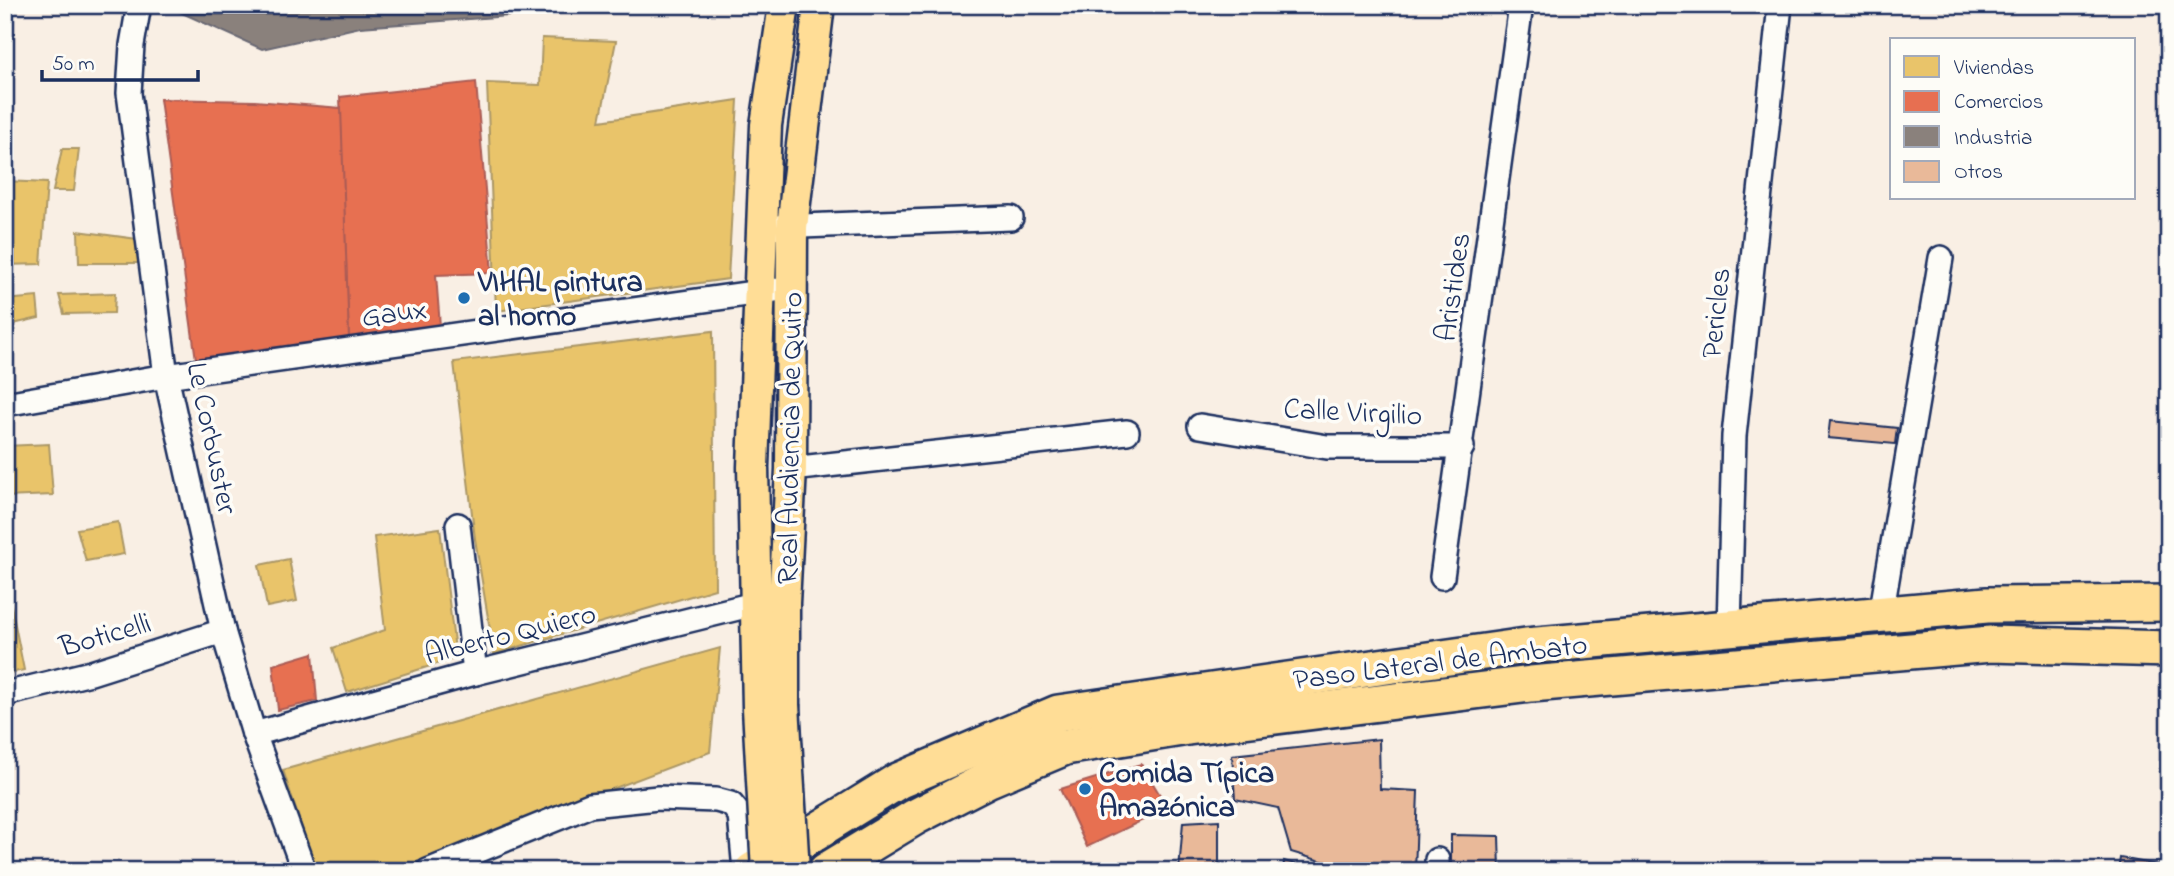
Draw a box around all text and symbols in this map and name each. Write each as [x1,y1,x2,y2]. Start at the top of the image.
scale bar [42,38,198,82]
legend [1890,38,2136,200]
text: 50 m [52,50,95,80]
text: Viviendas [1953,54,2034,84]
text: Comercios [1954,88,2043,118]
text: Industria [1954,124,2032,154]
text: Otros [1954,158,2003,188]
street label: Aristides [1426,230,1484,345]
place label: VIHAL pintura al horno [477,262,643,340]
street label: Pericles [1691,266,1745,361]
street label: Gaux [359,289,430,341]
marker: VIHAL pintura al horno [456,290,472,306]
street label: Real Audiencia de Quito [767,291,817,585]
street label: Le Corbuster [172,359,248,519]
street label: Calle Virgilio [1282,388,1423,440]
street label: Alberto Quiero [420,593,601,678]
street label: Boticelli [54,603,157,671]
street label: Paso Lateral de Ambato [1291,624,1590,704]
place label: Comida Típica Amazónica [1099,753,1274,831]
marker: Comida Típica Amazónica [1077,781,1093,797]

